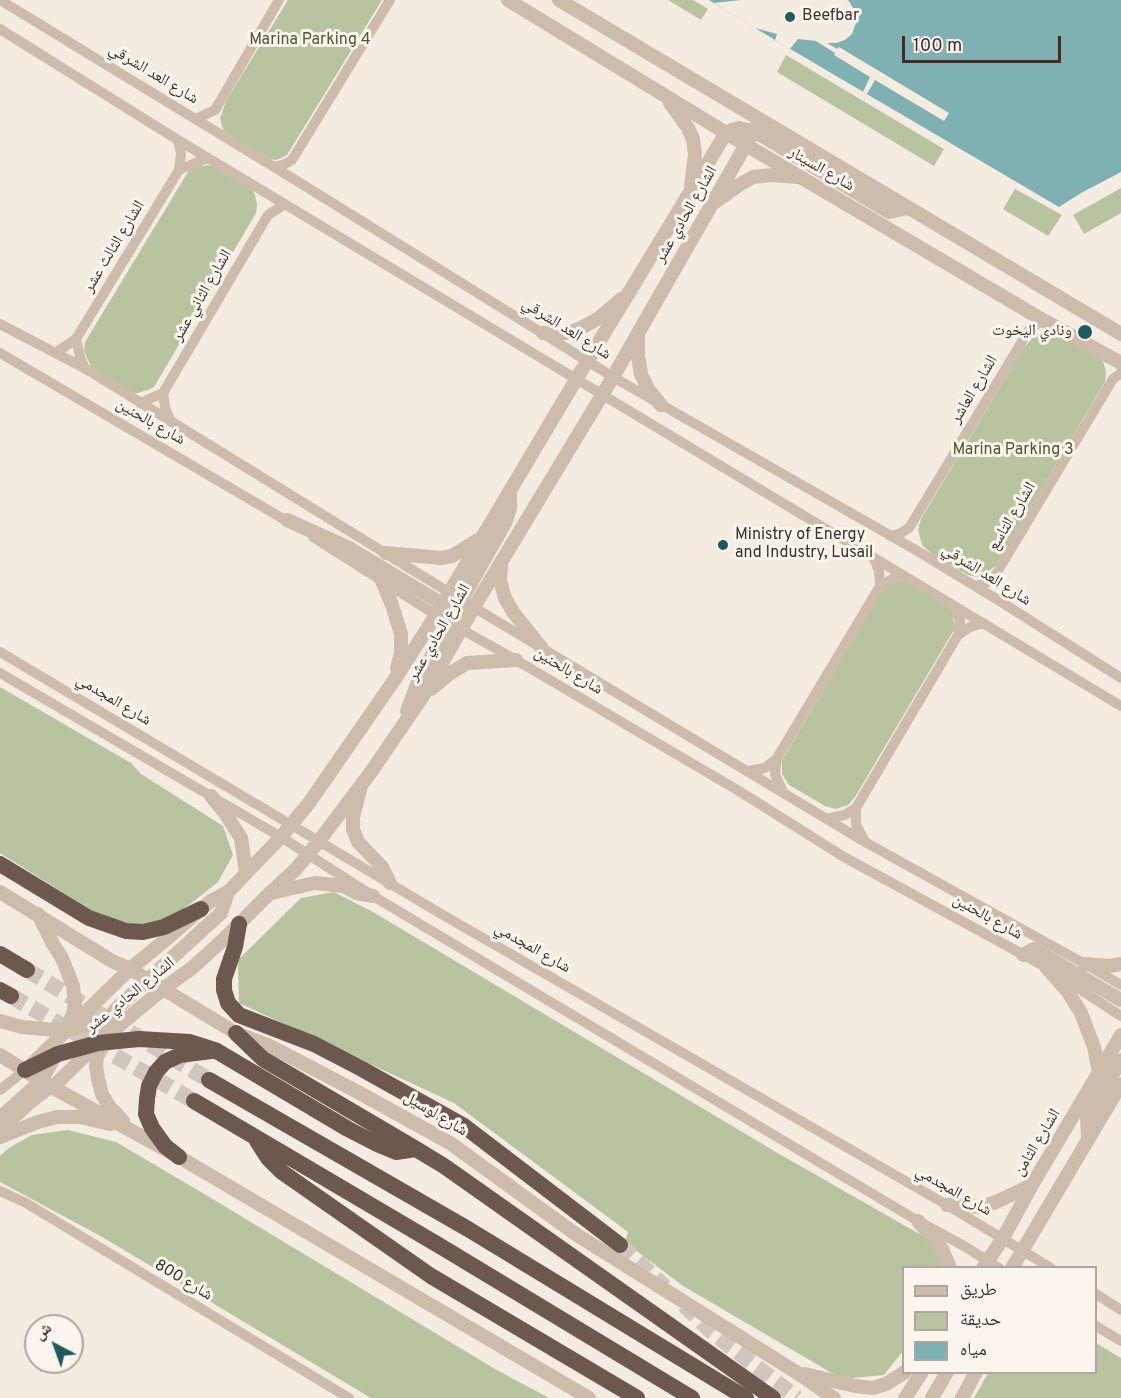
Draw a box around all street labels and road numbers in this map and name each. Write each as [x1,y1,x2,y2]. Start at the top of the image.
street label: شارع العد الشرقي [105,41,201,109]
street label: شارع السينار [785,144,857,196]
street label: الشارع الحادي عشر [651,163,723,267]
street label: الشارع الثالث عشر [80,198,150,296]
street label: الشارع الثاني عشر [169,247,237,345]
street label: شارع العد الشرقي [518,295,614,365]
street label: الشارع العاشر [947,352,1003,428]
street label: شارع بالحنين [112,396,188,450]
street label: الشارع التاسع [985,479,1041,555]
street label: شارع العد الشرقي [938,541,1034,611]
street label: الشارع الحادي عشر [404,581,476,685]
street label: شارع بالحنين [530,644,606,700]
street label: شارع المجدمي [72,671,154,731]
street label: شارع بالحنين [949,891,1025,945]
street label: شارع المجدمي [491,920,573,978]
street label: الشارع الحادي عشر [83,954,179,1038]
street label: شارع لوسيل [400,1089,470,1141]
street label: الشارع الثامن [1010,1106,1066,1180]
street label: شارع المجدمي [912,1163,994,1221]
street label: شارع 800 [151,1256,215,1306]

